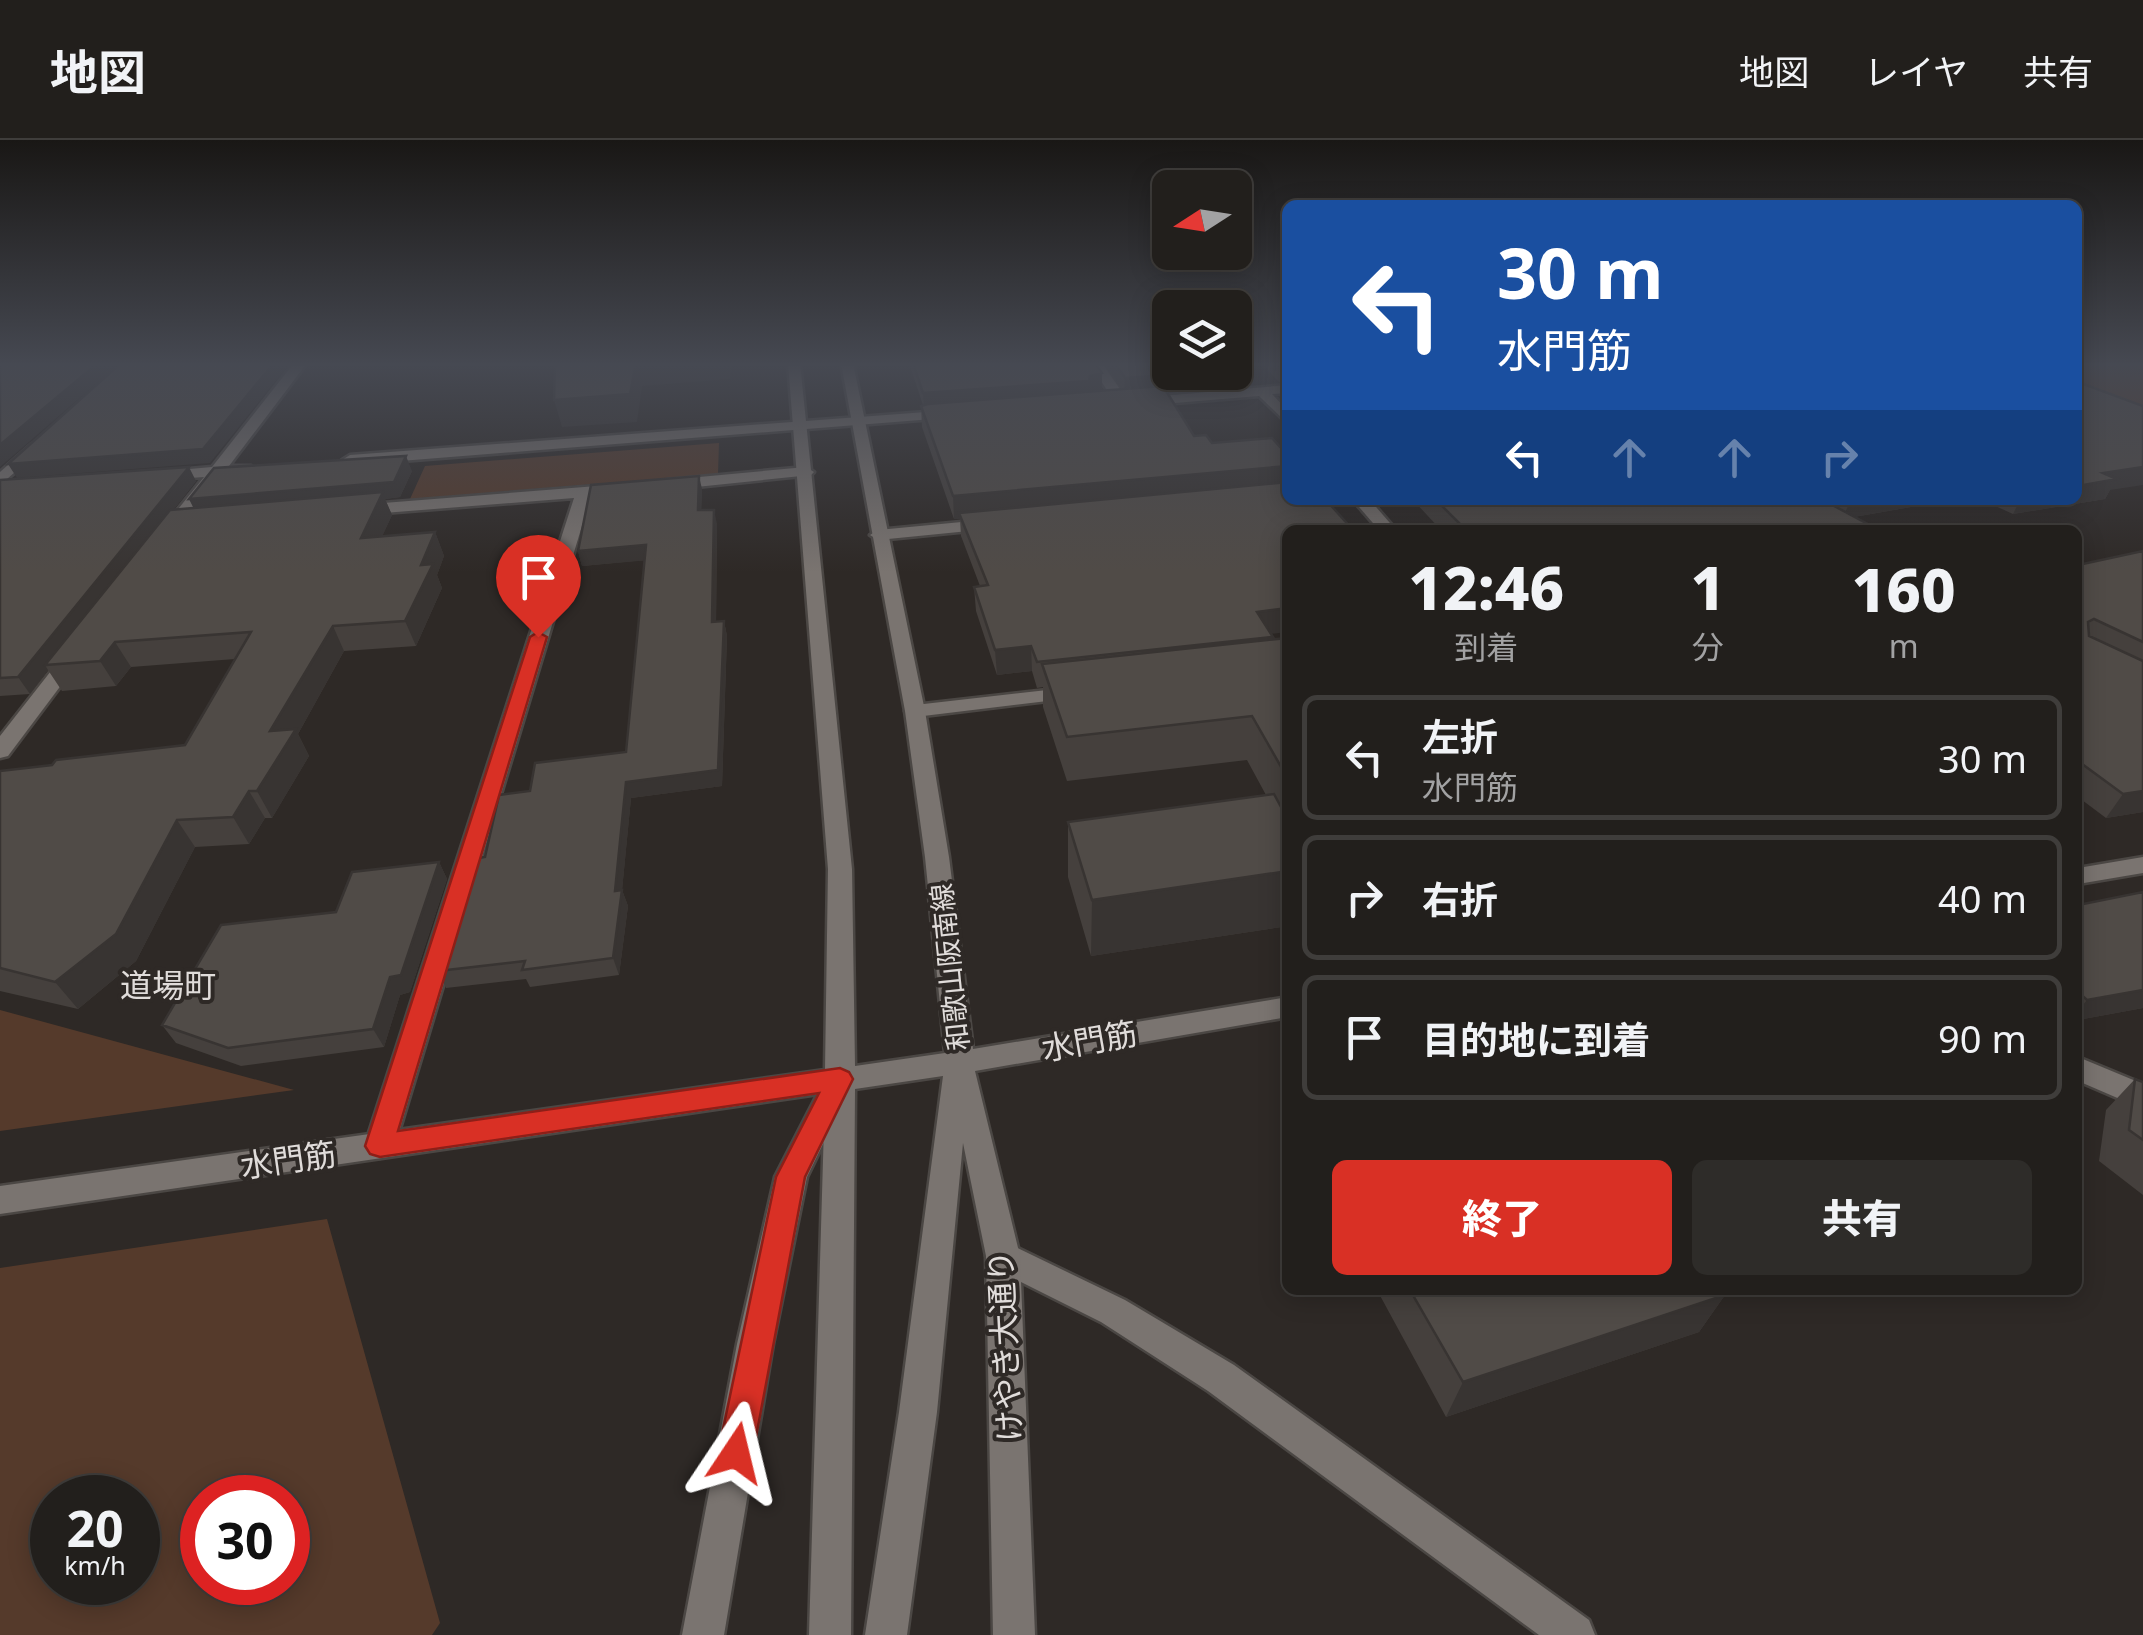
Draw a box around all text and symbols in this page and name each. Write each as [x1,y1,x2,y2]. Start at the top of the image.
text: 地図 [50,39,146,104]
text: 地図 [1739,48,1809,95]
text: レイヤ [1864,48,1968,95]
text: 共有 [2023,48,2093,95]
north arrow [1152,170,1252,270]
map controls [1152,170,1252,390]
text: 30 m [1497,224,1664,320]
icon: left [1332,240,1462,370]
button: layers [1152,290,1252,390]
text: 水門筋 [1497,319,1632,380]
icon: left [1497,430,1552,485]
icon: ahead [1602,430,1657,485]
icon: ahead [1707,430,1762,485]
icon: right [1812,430,1867,485]
pin [496,535,581,638]
text: 12:46 [1408,546,1564,628]
text: 1 [1691,546,1725,628]
text: 160 [1852,548,1956,630]
icon: arrive [511,550,566,605]
text: m [1889,624,1919,667]
text: 到着 [1454,625,1518,668]
text: 分 [1692,625,1724,668]
text: 左折 [1422,710,1498,762]
icon: left [1337,730,1392,785]
text: 30 m [1938,732,2027,784]
text: 水門筋 [1422,765,1518,808]
icon: right [1337,870,1392,925]
text: 40 m [1938,872,2027,924]
text: 右折 [1422,873,1498,925]
street label: 和歌山阪南線 [921,881,977,1053]
district label: 道場町 [120,963,216,1006]
street label: 水門筋 [1038,1010,1140,1070]
icon: arrive [1337,1010,1392,1065]
text: 90 m [1938,1012,2027,1064]
text: 目的地に到着 [1422,1013,1650,1065]
street label: 水門筋 [237,1131,339,1187]
button: 終了 [1332,1160,1672,1275]
button: 共有 [1692,1160,2032,1275]
street label: けやき大通り [978,1249,1030,1443]
position arrow [684,1401,788,1505]
speed limit sign: 30 [180,1475,310,1605]
text: 20 [66,1494,124,1562]
text: km/h [64,1548,126,1582]

